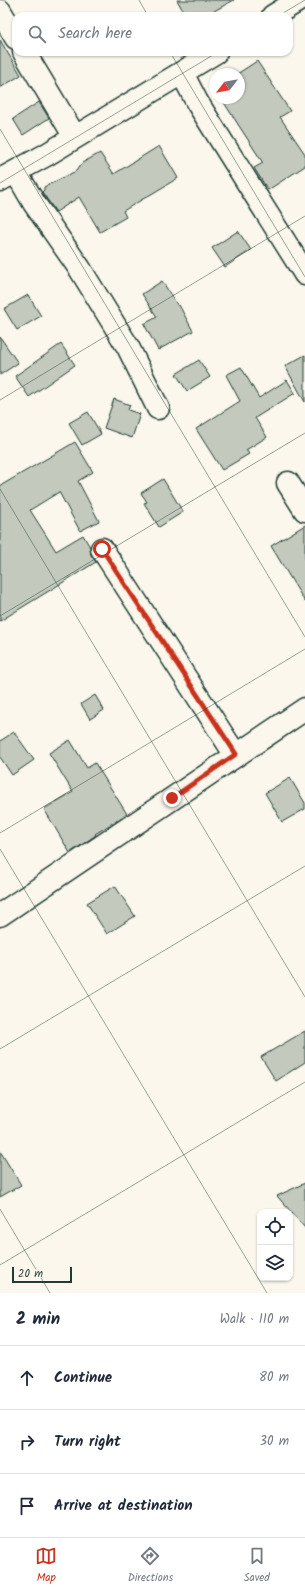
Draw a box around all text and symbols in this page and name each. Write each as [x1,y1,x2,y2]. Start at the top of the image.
search box [12,12,293,56]
text: Search here [58,22,132,46]
icon: search [26,23,48,45]
north arrow [209,68,245,104]
route start [93,540,111,558]
route end [163,789,181,807]
map controls [257,1209,293,1281]
button: locate [257,1209,293,1245]
button: layers [257,1245,293,1281]
scale bar [12,1265,72,1284]
text: 20 m [18,1265,43,1283]
text: 2 min [16,1306,60,1333]
text: Walk · 110 m [220,1309,289,1330]
text: Continue [54,1366,112,1390]
icon: ahead [16,1367,38,1389]
text: 80 m [259,1367,289,1388]
text: Turn right [54,1430,121,1454]
icon: right [16,1431,38,1453]
text: 30 m [260,1431,289,1452]
text: Arrive at destination [54,1494,193,1518]
icon: arrive [16,1495,38,1517]
tab: Map [35,1545,57,1587]
tab: Directions [128,1545,173,1587]
tab: Saved [244,1545,270,1587]

